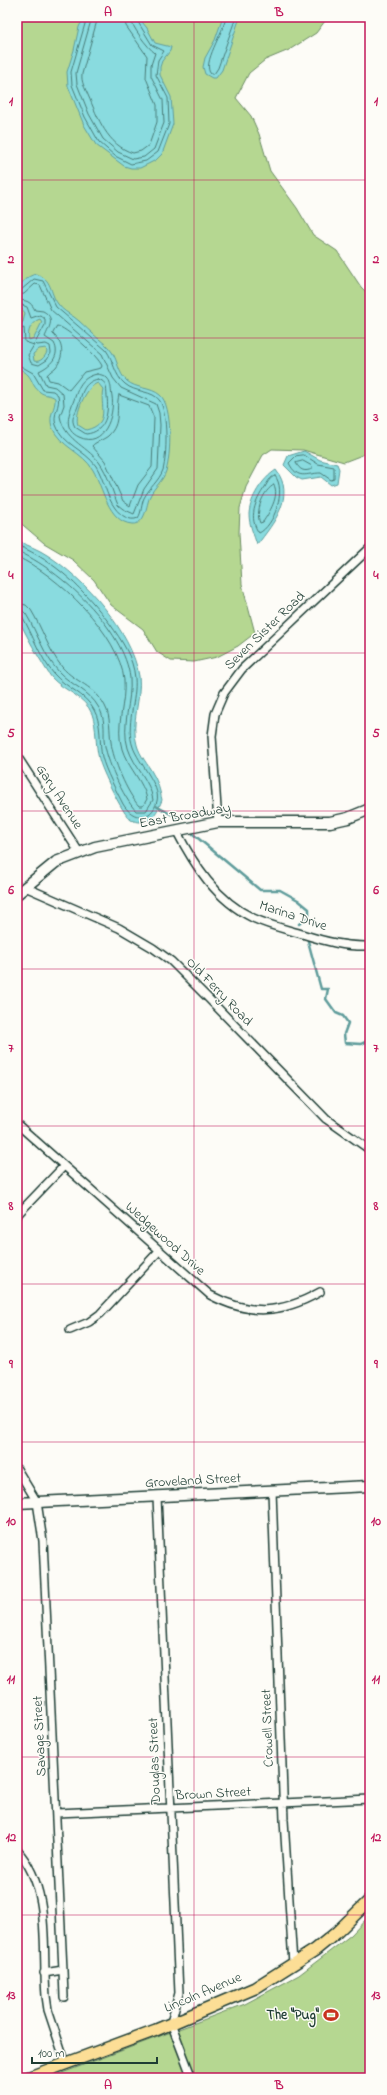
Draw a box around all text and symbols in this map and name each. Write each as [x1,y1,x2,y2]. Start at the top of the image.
text: A [104,3,112,22]
text: B [274,3,284,22]
text: 1 [9,92,14,111]
text: 1 [374,92,379,111]
text: 2 [7,250,15,269]
text: 2 [372,250,380,269]
text: 3 [7,408,14,427]
text: 3 [372,408,379,427]
text: 4 [7,566,14,585]
text: 4 [372,566,379,585]
street label: Seven Sister Road [220,587,310,675]
text: 5 [7,724,15,743]
text: 5 [372,724,380,743]
street label: Gary Avenue [29,760,88,835]
street label: East Broadway [138,798,233,835]
text: 6 [7,881,14,900]
text: 6 [372,881,379,900]
street label: Marina Drive [256,895,330,937]
street label: Old Ferry Road [180,953,257,1032]
text: 7 [8,1039,14,1058]
text: 7 [373,1039,379,1058]
text: 8 [8,1197,14,1216]
street label: Wedgewood Drive [119,1197,210,1282]
text: 8 [373,1197,379,1216]
text: 9 [8,1355,14,1374]
text: 9 [373,1355,379,1374]
street label: Groveland Street [145,1468,242,1494]
text: 10 [6,1512,16,1531]
text: 10 [371,1512,381,1531]
text: 11 [7,1670,16,1689]
text: 11 [372,1670,381,1689]
street label: Crowell Street [256,1688,280,1767]
street label: Savage Street [27,1695,54,1777]
street label: Douglas Street [143,1717,168,1806]
street label: Brown Street [174,1782,252,1807]
text: 12 [6,1828,17,1847]
text: 12 [371,1828,382,1847]
street label: Lincoln Avenue [161,1967,246,2019]
text: 13 [6,1986,16,2005]
text: 13 [371,1986,381,2005]
place label: The "Pug" [266,2005,320,2028]
sports icon: The "Pug" [322,2006,340,2024]
scale bar [32,2039,157,2065]
text: 100 m [38,2045,65,2063]
text: A [104,2076,112,2095]
text: B [274,2076,284,2095]

